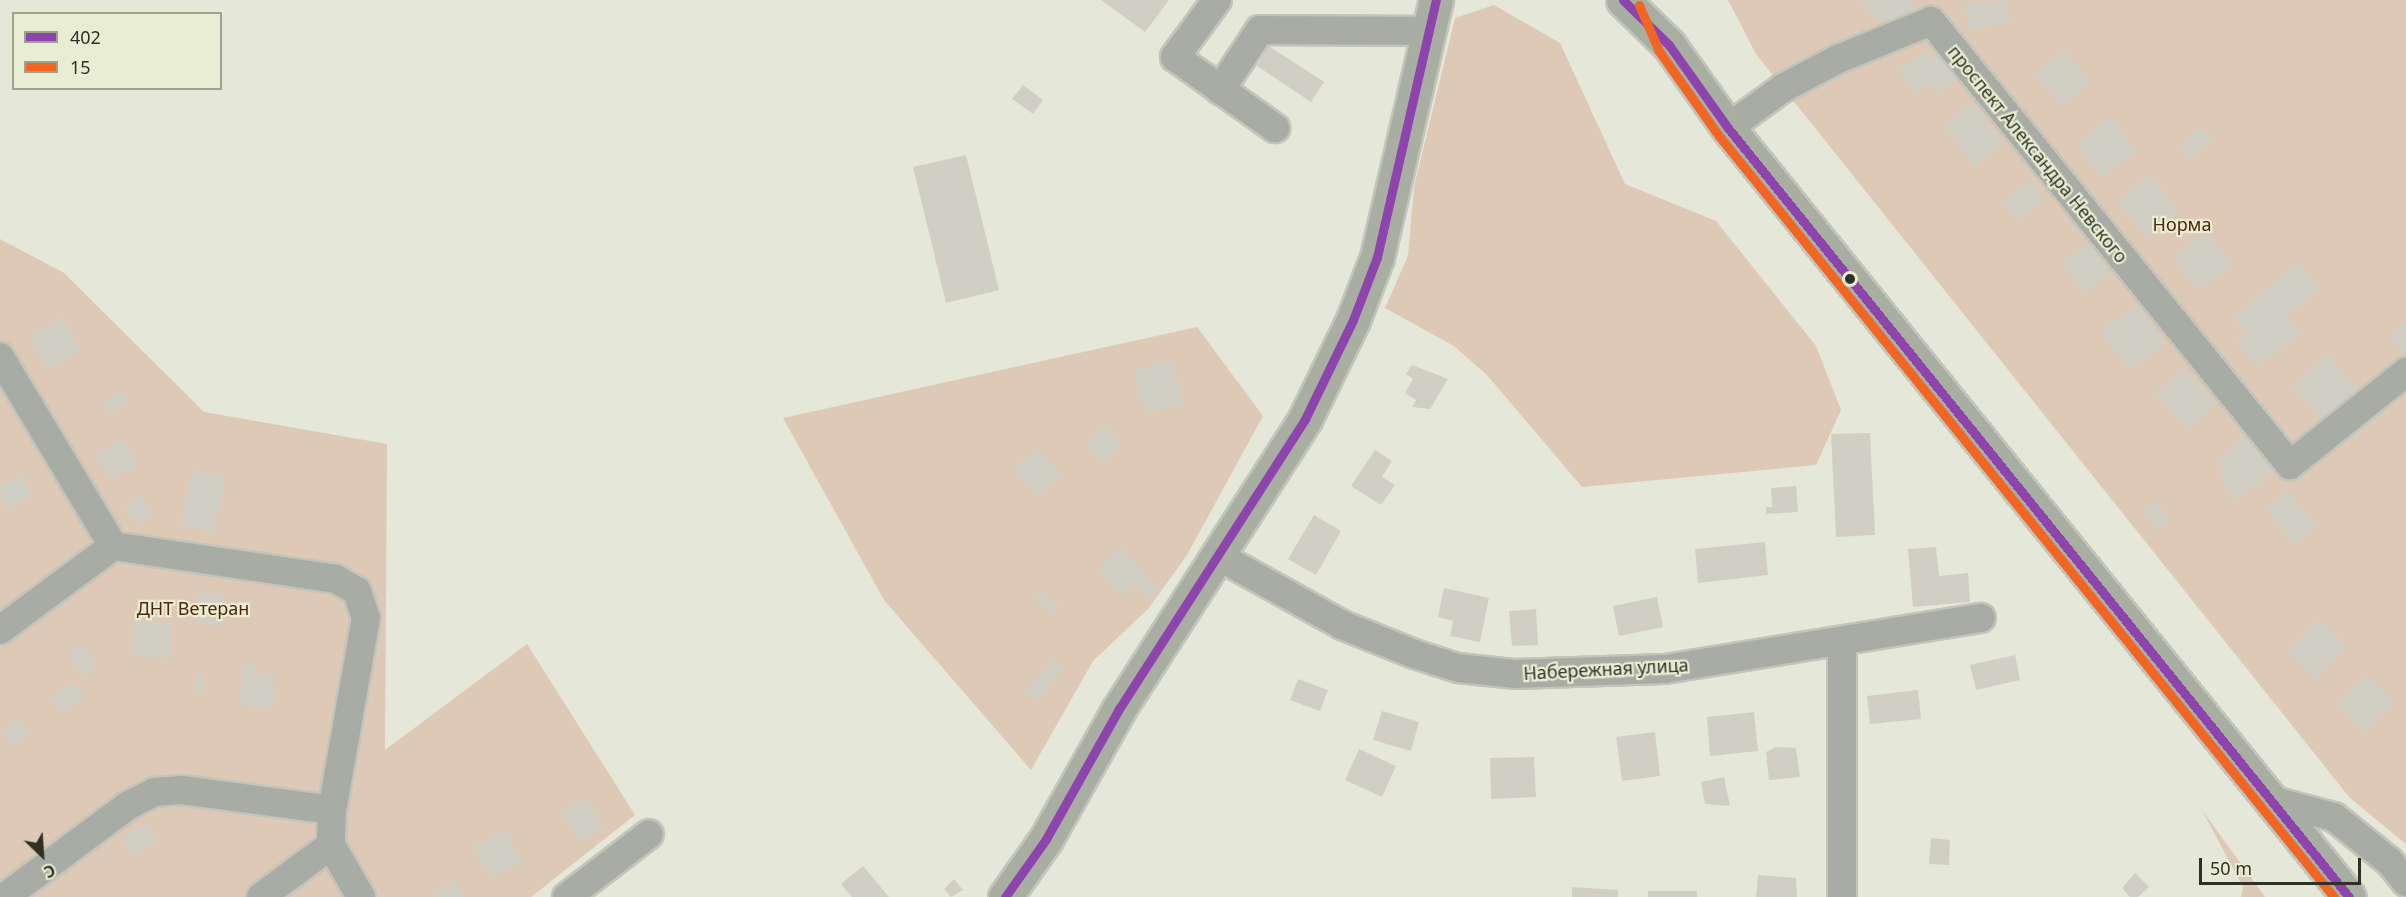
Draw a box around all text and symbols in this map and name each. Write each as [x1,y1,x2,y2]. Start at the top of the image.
legend [12,12,222,90]
text: 402 [70,25,101,49]
street label: проспект Александра Невского [1944,41,2132,267]
text: 15 [70,55,91,79]
park label: Норма [2153,213,2211,235]
unlabelled marker [1844,273,1856,285]
park label: ДНТ Ветеран [137,597,249,619]
street label: Набережная улица [1523,654,1689,684]
north arrow [12,825,72,885]
scale bar [2202,846,2364,884]
text: 50 m [2210,856,2252,880]
text: С [40,859,59,883]

